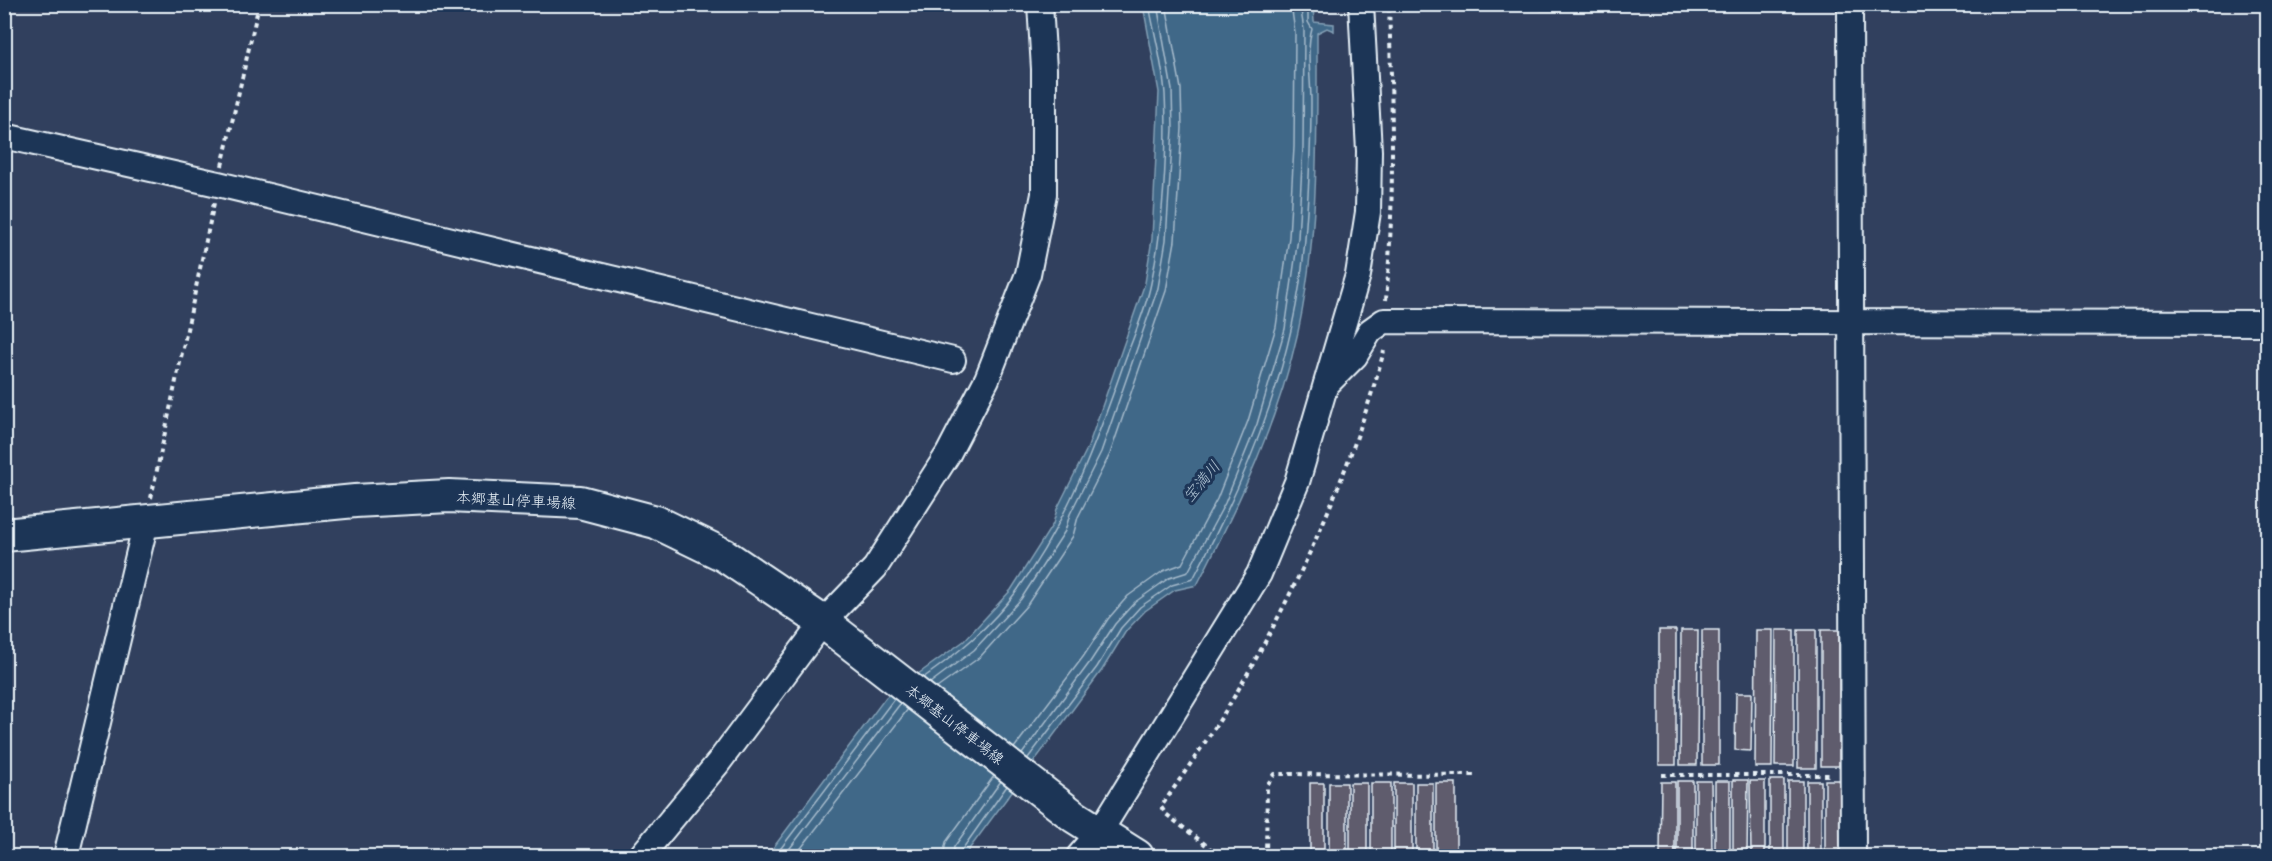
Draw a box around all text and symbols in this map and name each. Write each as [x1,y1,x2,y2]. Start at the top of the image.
water label: 宝満川 [1178,456,1224,506]
street label: 本郷基山停車場線 [456,487,576,513]
street label: 本郷基山停車場線 [902,680,1008,768]

